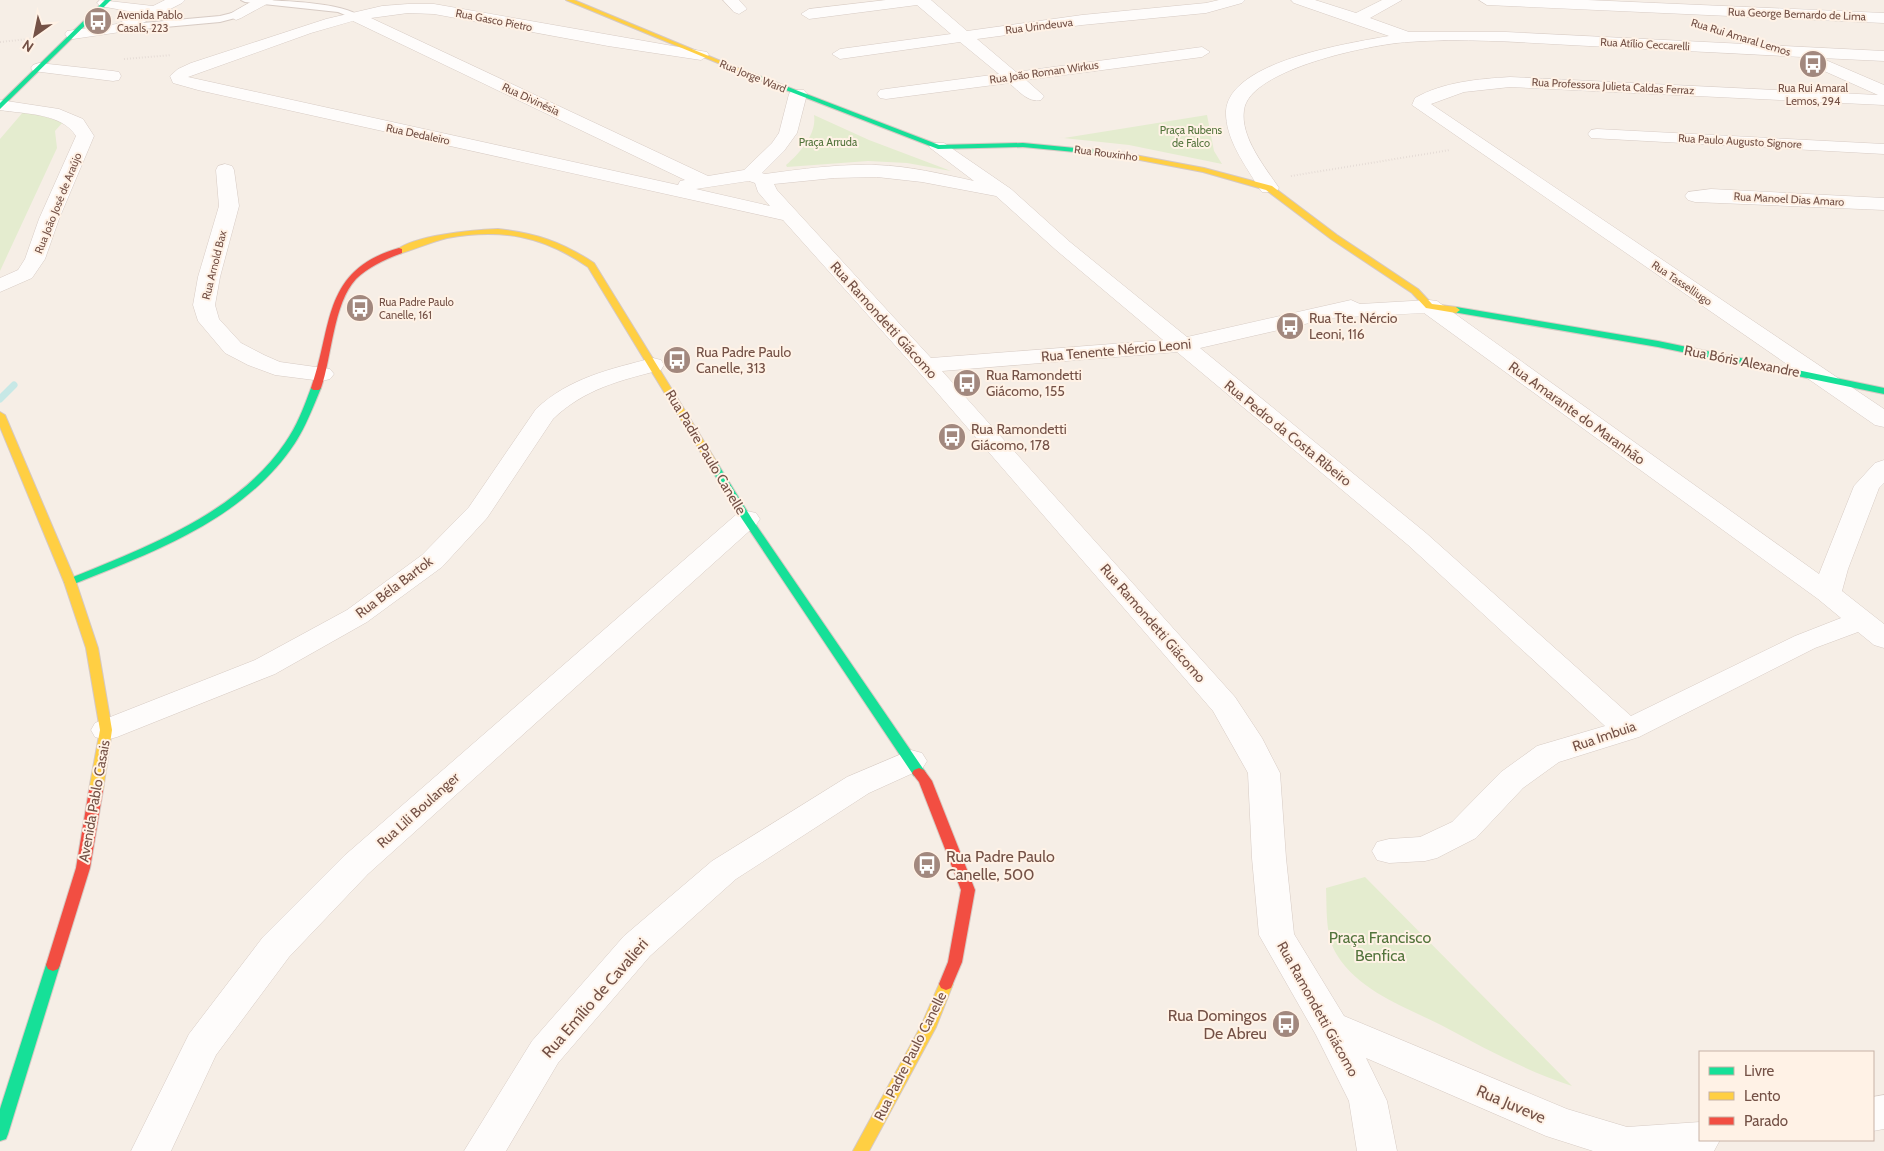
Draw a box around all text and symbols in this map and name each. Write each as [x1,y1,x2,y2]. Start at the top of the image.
street label: Rua George Bernardo de Lima [1728,5,1867,23]
bus stop icon: Avenida Pablo Casals, 223 [83,6,113,36]
street label: Rua Gasco Pietro [454,6,534,34]
place label: Avenida Pablo Casals, 223 [117,8,183,35]
north arrow [10,10,60,60]
street label: Rua Urindeuva [1004,15,1074,37]
street label: Rua Rui Amaral Lemos [1689,15,1793,59]
street label: Rua Atílio Ceccarelli [1600,35,1690,53]
text: N [19,36,37,56]
bus stop icon: Rua Rui Amaral Lemos, 294 [1798,49,1828,79]
street label: Rua Jorge Ward [718,56,788,96]
street label: Rua João Roman Wirkus [989,57,1100,87]
street label: Rua Professora Julieta Caldas Ferraz [1531,75,1695,97]
street label: Rua Divinésia [500,80,563,119]
place label: Rua Rui Amaral Lemos, 294 [1778,81,1848,108]
street label: Rua Dedaleiro [385,120,451,148]
park label: Praça Rubens de Falco [1160,123,1223,150]
street label: Rua Paulo Augusto Signore [1678,131,1803,151]
park label: Praça Arruda [799,135,858,149]
street label: Rua Rouxinho [1073,142,1139,164]
street label: Rua João José de Araújo [31,150,85,256]
street label: Rua Manoel Dias Amaro [1733,189,1845,209]
street label: Rua Arnold Bax [199,228,230,301]
street label: Rua Ramondetti Giácomo [827,258,942,383]
street label: Rua Tasselliugo [1649,258,1715,308]
bus stop icon: Rua Padre Paulo Canelle, 161 [345,293,375,323]
place label: Rua Padre Paulo Canelle, 161 [379,295,454,322]
place label: Rua Tte. Nércio Leoni, 116 [1309,309,1398,343]
bus stop icon: Rua Tte. Nércio Leoni, 116 [1275,311,1305,341]
street label: Rua Tenente Nércio Leoni [1040,334,1192,366]
street label: Rua Bóris Alexandre [1683,341,1801,381]
place label: Rua Padre Paulo Canelle, 313 [696,343,791,377]
bus stop icon: Rua Padre Paulo Canelle, 313 [662,345,692,375]
street label: Rua Amarante do Maranhão [1505,357,1649,469]
place label: Rua Ramondetti Giácomo, 155 [986,366,1082,400]
bus stop icon: Rua Ramondetti Giácomo, 155 [952,368,982,398]
street label: Rua Pedro da Costa Ribeiro [1221,376,1356,490]
street label: Rua Padre Paulo Canelle [662,386,750,518]
place label: Rua Ramondetti Giácomo, 178 [971,420,1067,454]
bus stop icon: Rua Ramondetti Giácomo, 178 [937,422,967,452]
street label: Rua Béla Bartok [352,552,437,622]
street label: Rua Ramondetti Giácomo [1096,560,1210,686]
street label: Rua Imbuia [1570,717,1638,755]
street label: Avenida Pablo Casais [74,738,114,863]
street label: Rua Lili Boulanger [373,768,463,852]
place label: Rua Padre Paulo Canelle, 500 [946,847,1055,884]
bus stop icon: Rua Padre Paulo Canelle, 500 [912,850,942,880]
park label: Praça Francisco Benfica [1329,928,1432,965]
street label: Rua Emílio de Cavalieri [538,934,652,1062]
street label: Rua Ramondetti Giácomo [1273,938,1363,1080]
street label: Rua Padre Paulo Canelle [870,988,950,1124]
place label: Rua Domingos De Abreu [1168,1006,1267,1043]
bus stop icon: Rua Domingos De Abreu [1271,1009,1301,1039]
legend [1699,1051,1874,1141]
text: Livre [1744,1062,1775,1080]
street label: Rua Juveve [1474,1081,1548,1127]
text: Lento [1744,1087,1781,1105]
text: Parado [1744,1112,1788,1130]

